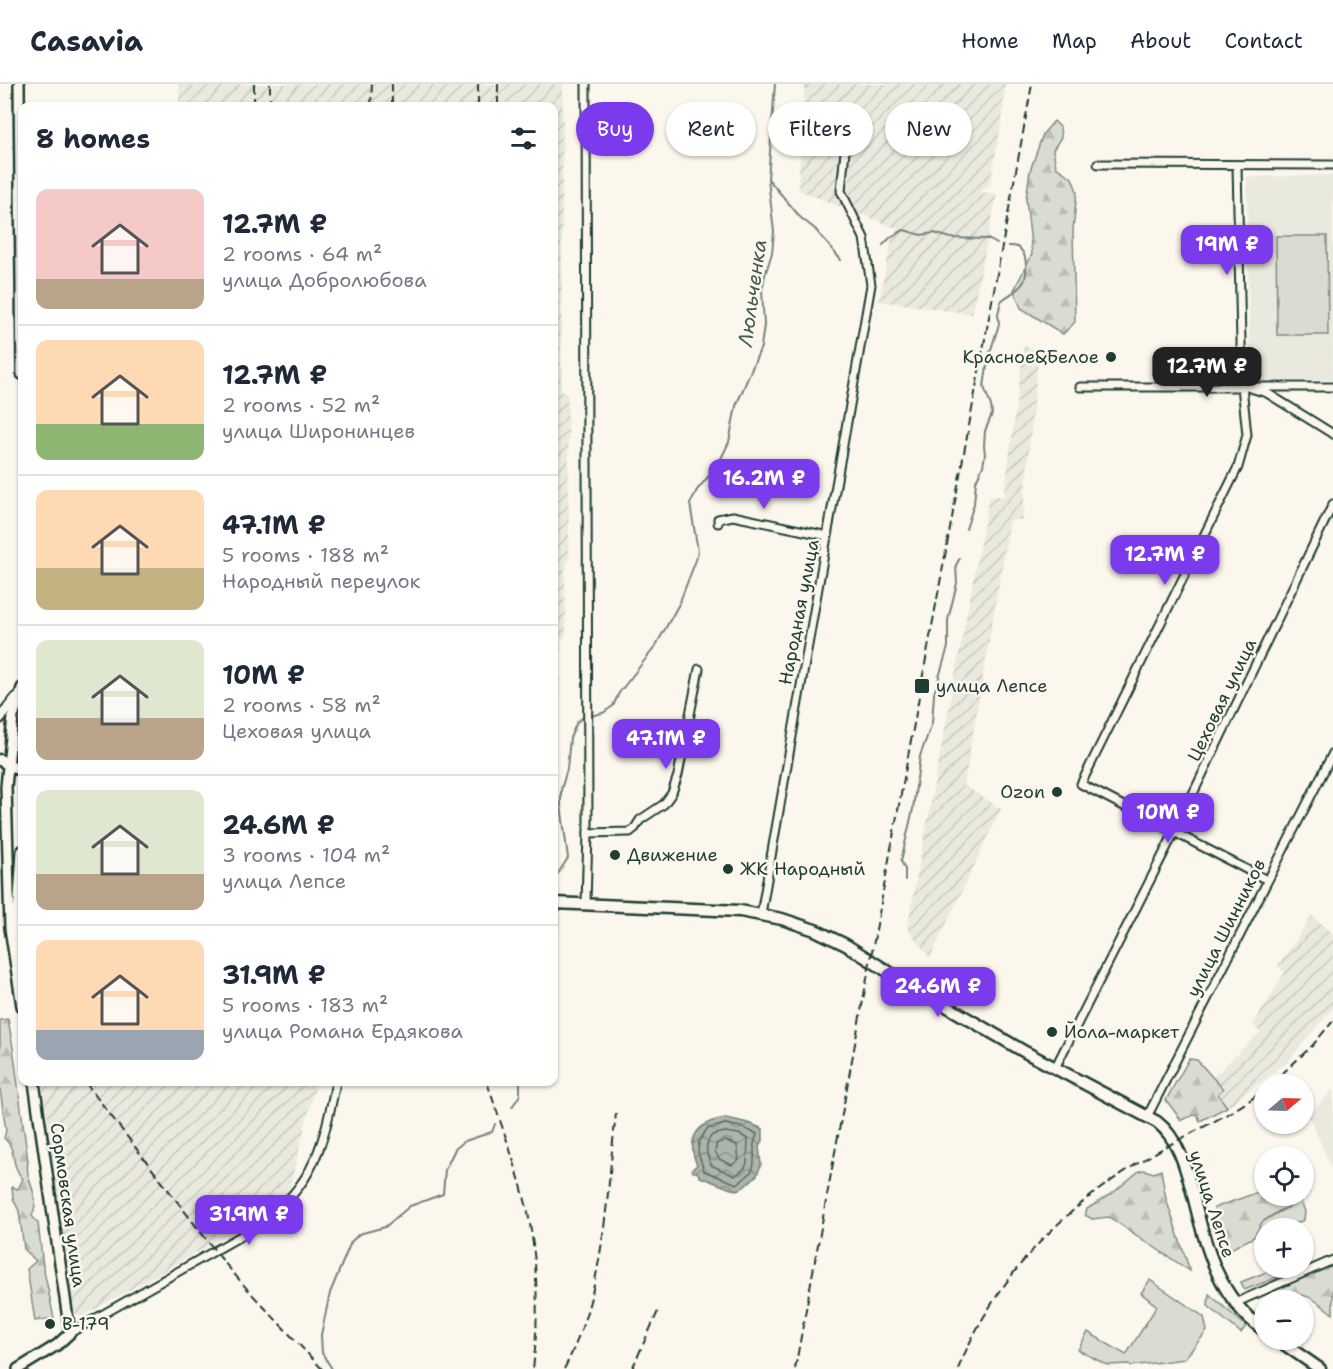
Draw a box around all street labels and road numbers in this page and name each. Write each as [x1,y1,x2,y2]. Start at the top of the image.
street label: Народная улица [773,537,825,687]
street label: Цеховая улица [1182,635,1262,765]
street label: улица Шинников [1181,855,1271,1001]
street label: Сормовская улица [45,1121,91,1289]
street label: улица Лепсе [1183,1147,1241,1261]

